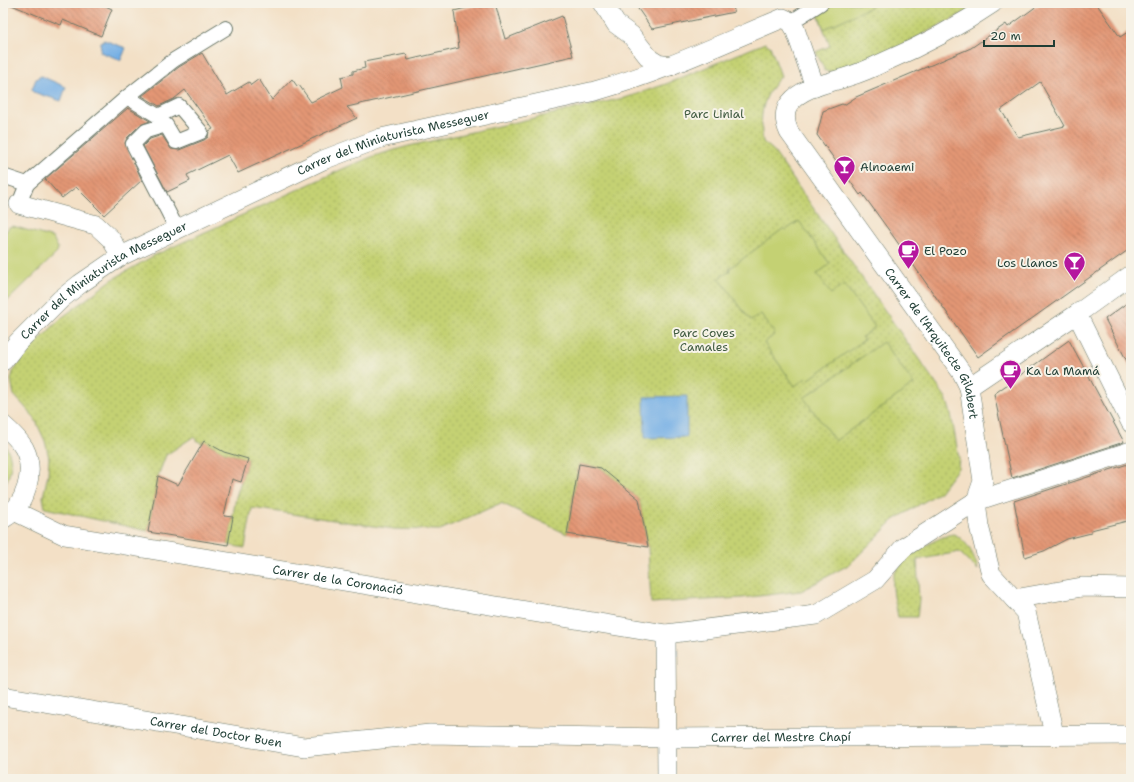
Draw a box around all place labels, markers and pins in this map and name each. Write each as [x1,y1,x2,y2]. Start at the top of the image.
bar icon: Alnoaemi [832,154,858,187]
place label: Alnoaemi [860,159,915,175]
cafe icon: El Pozo [896,238,922,271]
place label: El Pozo [924,243,967,259]
bar icon: Los Llanos [1061,250,1087,283]
place label: Los Llanos [997,255,1058,271]
cafe icon: Ka La Mamá [997,358,1023,391]
place label: Ka La Mamá [1026,363,1100,379]

